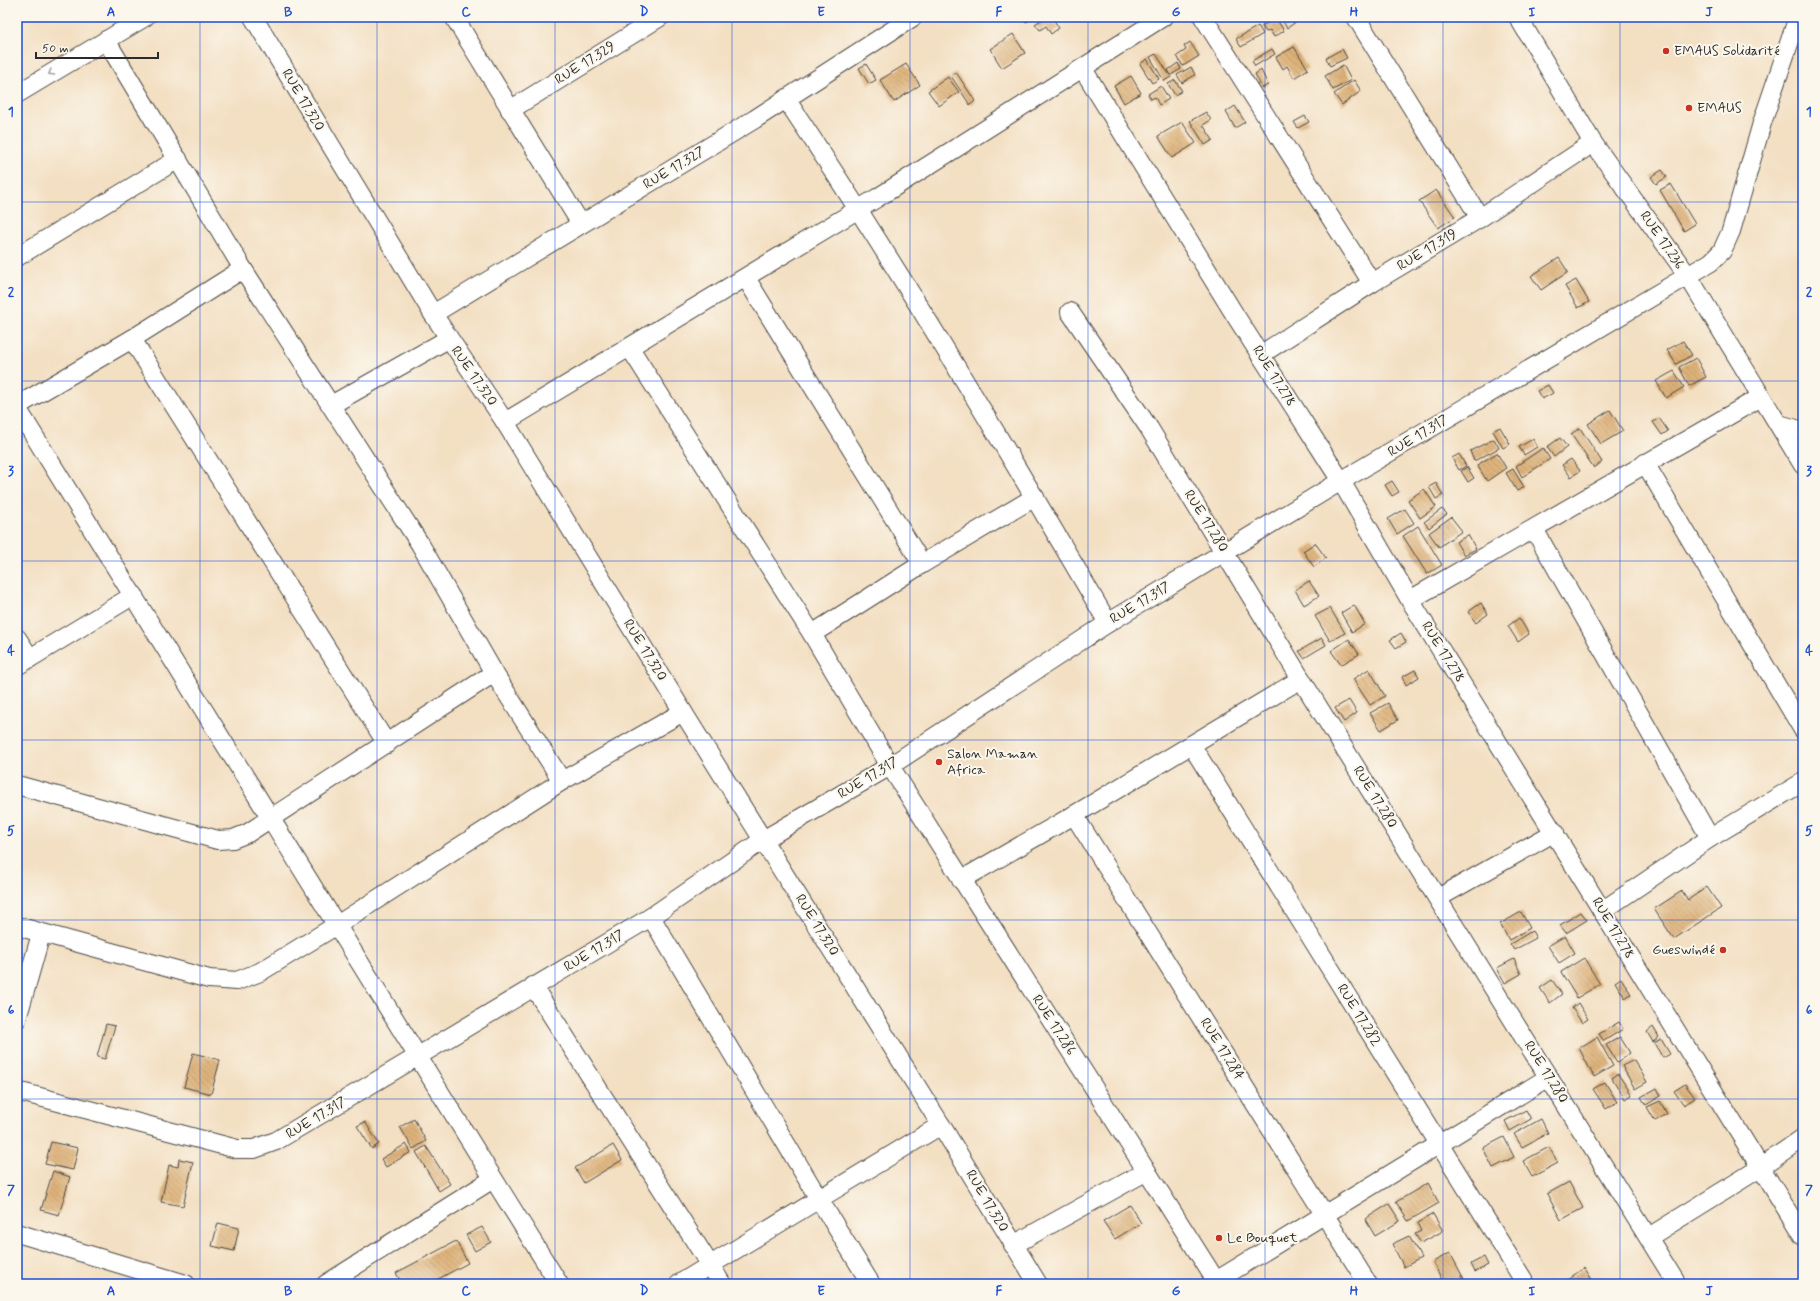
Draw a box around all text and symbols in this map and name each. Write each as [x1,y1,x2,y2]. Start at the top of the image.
text: A [107,4,115,21]
text: B [284,4,293,21]
text: C [461,4,471,21]
text: D [640,4,649,21]
text: E [817,4,825,21]
text: F [996,4,1003,21]
text: G [1172,4,1181,21]
text: H [1350,4,1359,21]
text: I [1529,4,1536,21]
text: J [1705,4,1713,21]
scale bar [36,34,158,60]
street label: RUE 17.329 [551,37,619,89]
text: 50 m [42,41,69,57]
place label: EMAUS Solidarité [1674,42,1780,60]
marker: EMAUS Solidarité [1661,46,1671,56]
street label: RUE 17.320 [277,66,329,134]
one-way arrow [48,69,55,76]
place label: EMAUS [1697,99,1742,117]
marker: EMAUS [1684,103,1694,113]
text: 1 [8,104,14,121]
text: 1 [1806,104,1812,121]
street label: RUE 17.327 [640,142,708,193]
street label: RUE 17.236 [1636,208,1688,272]
street label: RUE 17.319 [1394,225,1460,275]
text: 2 [8,284,15,301]
text: 2 [1806,284,1813,301]
street label: RUE 17.320 [447,342,501,410]
street label: RUE 17.278 [1248,342,1300,410]
street label: RUE 17.317 [1384,411,1452,461]
text: 3 [8,463,14,480]
text: 3 [1806,463,1812,480]
street label: RUE 17.280 [1180,486,1232,556]
street label: RUE 17.317 [1106,578,1174,628]
street label: RUE 17.320 [619,616,671,684]
street label: RUE 17.278 [1417,618,1469,686]
text: 4 [7,643,15,660]
text: 4 [1805,643,1813,660]
place label: Salon Maman Africa [947,745,1038,779]
street label: RUE 17.317 [834,753,902,803]
marker: Salon Maman Africa [934,757,944,767]
street label: RUE 17.280 [1349,762,1401,832]
text: 5 [7,823,15,840]
text: 5 [1805,823,1813,840]
street label: RUE 17.320 [791,891,843,959]
street label: RUE 17.278 [1588,894,1638,962]
street label: RUE 17.317 [560,926,628,976]
place label: Gueswindé [1652,941,1715,959]
marker: Gueswindé [1718,945,1728,955]
street label: RUE 17.282 [1333,981,1385,1049]
street label: RUE 17.286 [1028,991,1080,1059]
text: 6 [8,1002,15,1019]
text: 6 [1806,1002,1813,1019]
street label: RUE 17.284 [1196,1015,1248,1083]
street label: RUE 17.280 [1520,1037,1572,1107]
street label: RUE 17.317 [282,1093,350,1143]
street label: RUE 17.320 [961,1167,1013,1235]
text: 7 [7,1182,15,1199]
text: 7 [1805,1182,1813,1199]
place label: Le Bouquet [1227,1229,1298,1247]
marker: Le Bouquet [1214,1233,1224,1243]
text: A [107,1283,115,1300]
text: B [284,1283,293,1300]
text: C [461,1283,471,1300]
text: D [640,1283,649,1300]
text: E [817,1283,825,1300]
text: F [996,1283,1003,1300]
text: G [1172,1283,1181,1300]
text: H [1350,1283,1359,1300]
text: I [1529,1283,1536,1300]
text: J [1705,1283,1713,1300]

